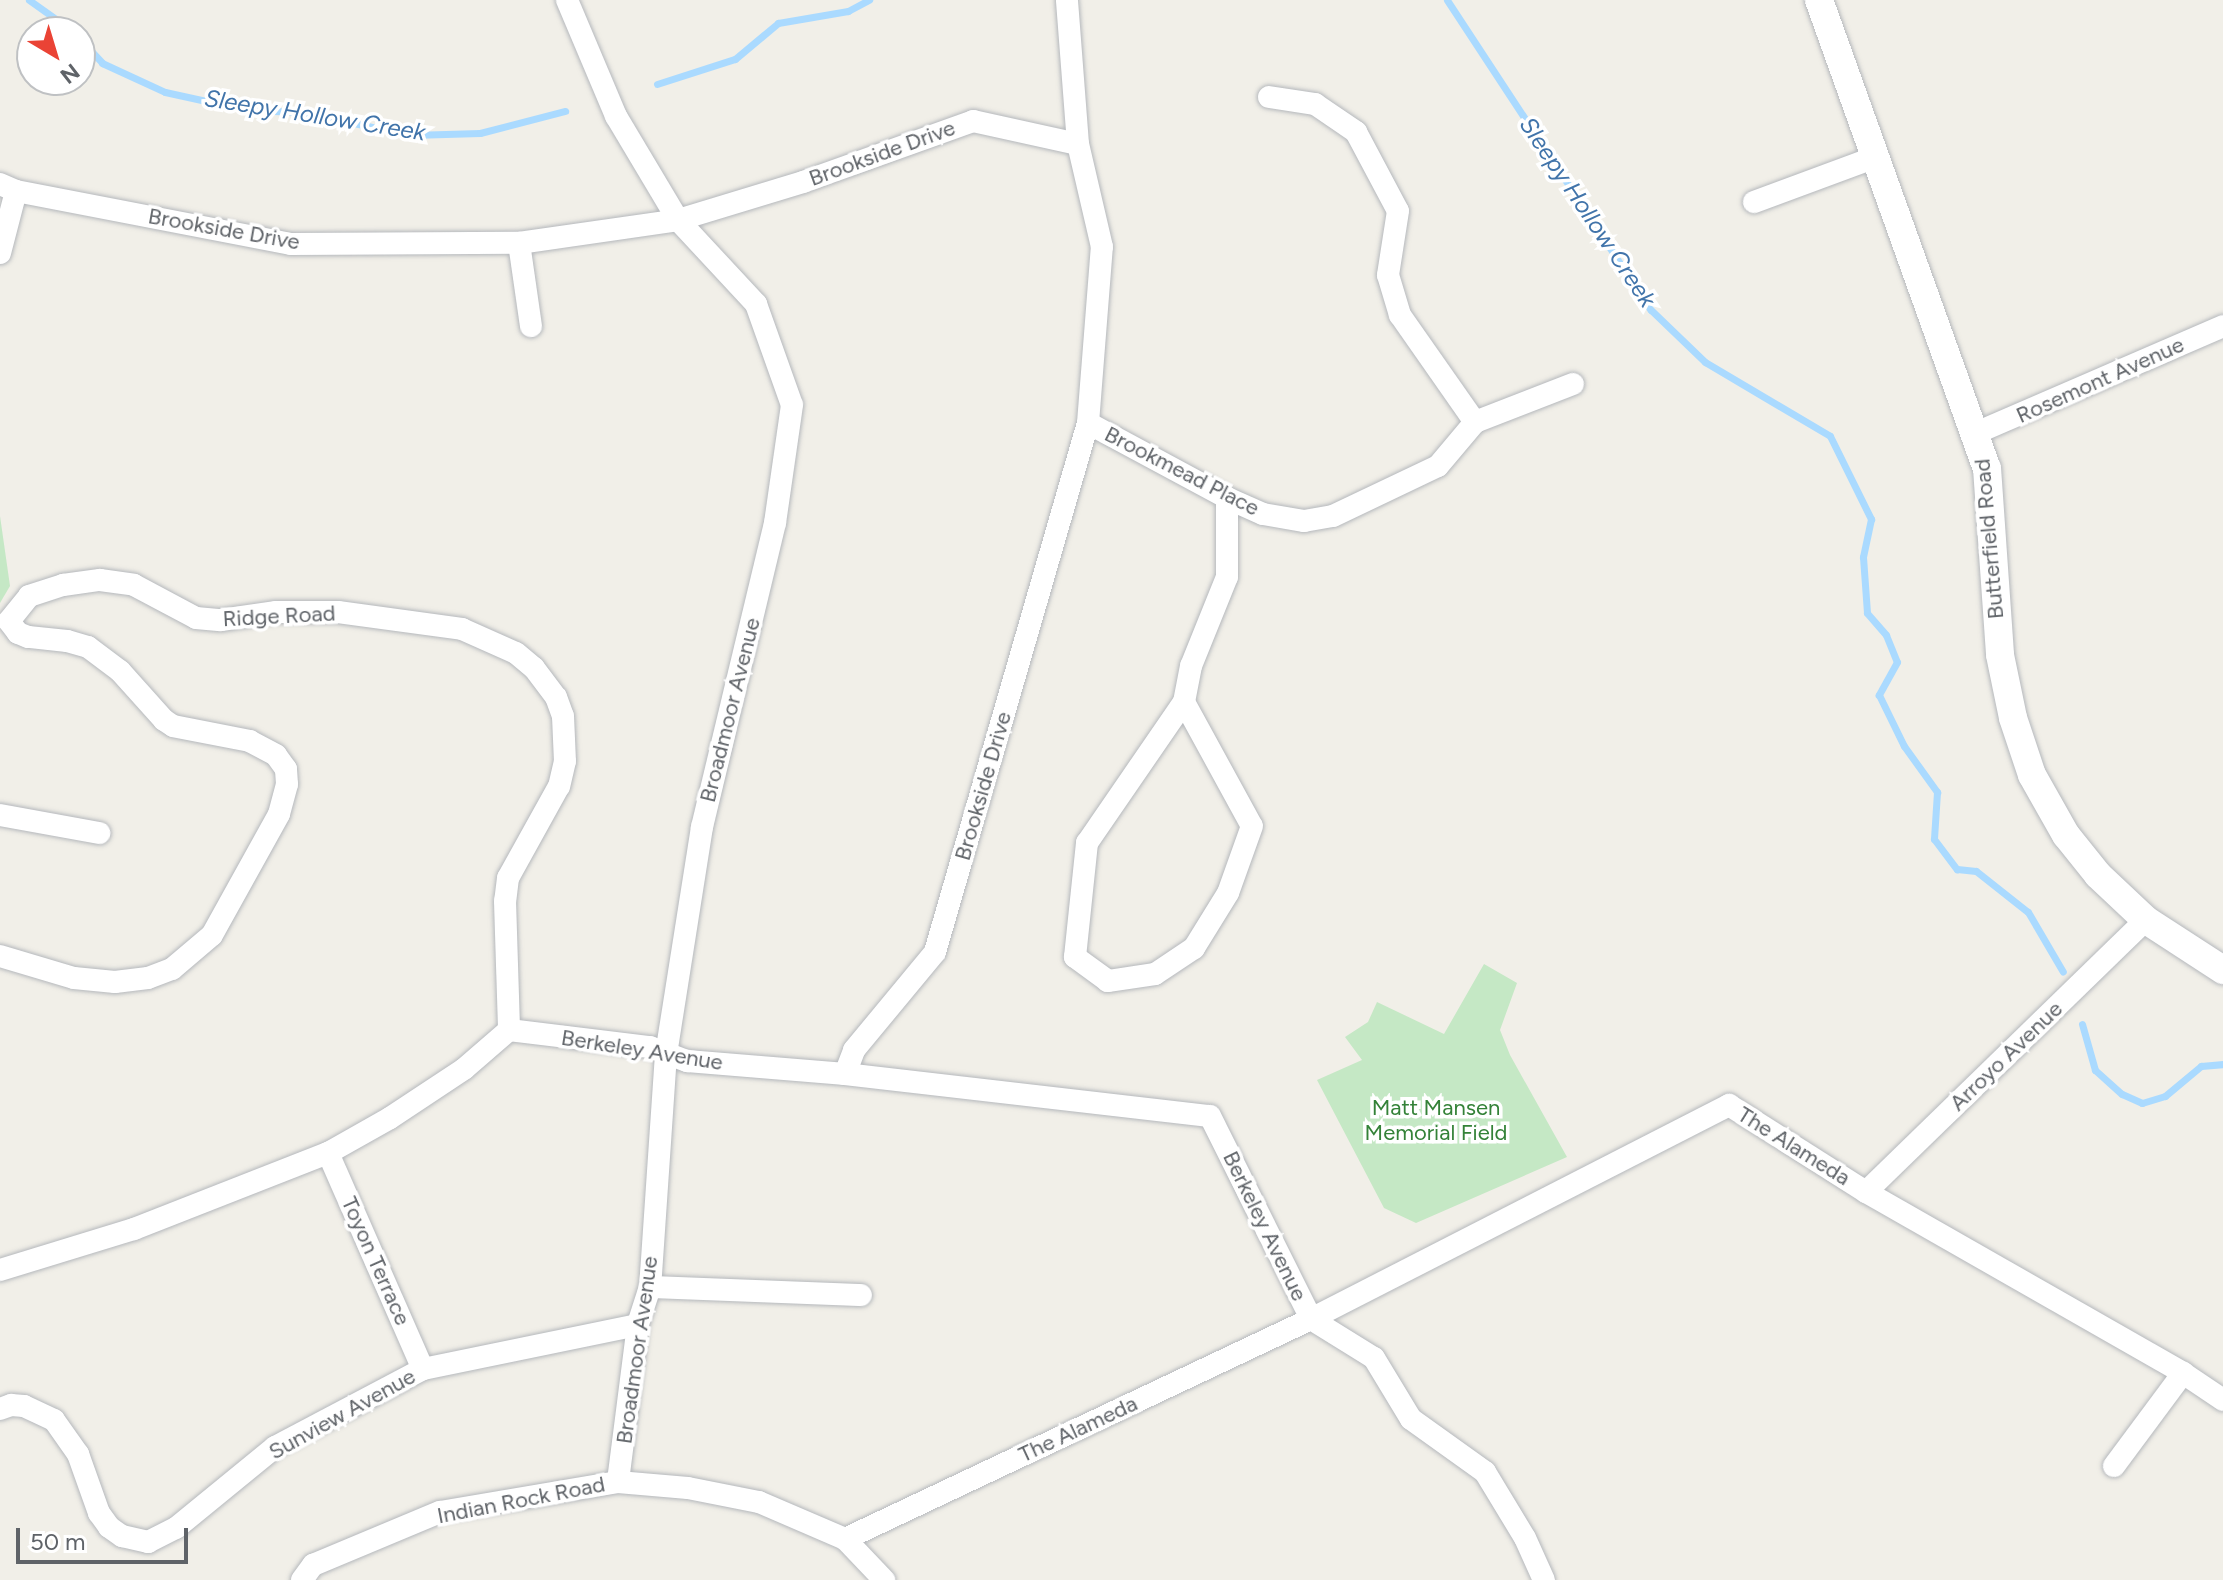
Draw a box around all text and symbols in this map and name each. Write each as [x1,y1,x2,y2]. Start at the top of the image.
north arrow [16,16,96,96]
text: N [55,58,85,90]
water label: Sleepy Hollow Creek [203,83,427,147]
water label: Sleepy Hollow Creek [1514,111,1662,313]
street label: Brookside Drive [805,114,959,192]
street label: Brookside Drive [146,203,302,255]
street label: Rosemont Avenue [2012,331,2188,429]
street label: Brookmead Place [1100,421,1264,521]
street label: Butterfield Road [1969,458,2009,620]
street label: Ridge Road [222,600,336,632]
street label: Broadmoor Avenue [694,615,766,805]
street label: Brookside Drive [949,709,1017,863]
street label: Arroyo Avenue [1944,996,2068,1116]
street label: Berkeley Avenue [559,1024,725,1076]
park label: Matt Mansen Memorial Field [1365,1094,1507,1146]
street label: The Alameda [1733,1101,1855,1191]
street label: Berkeley Avenue [1217,1147,1313,1305]
street label: Toyon Terrace [336,1193,416,1329]
street label: Broadmoor Avenue [611,1254,663,1446]
street label: Sunview Avenue [264,1363,420,1465]
street label: The Alameda [1015,1390,1141,1468]
street label: Indian Rock Road [435,1471,607,1529]
scale bar [20,1512,192,1562]
text: 50 m [30,1527,86,1556]

